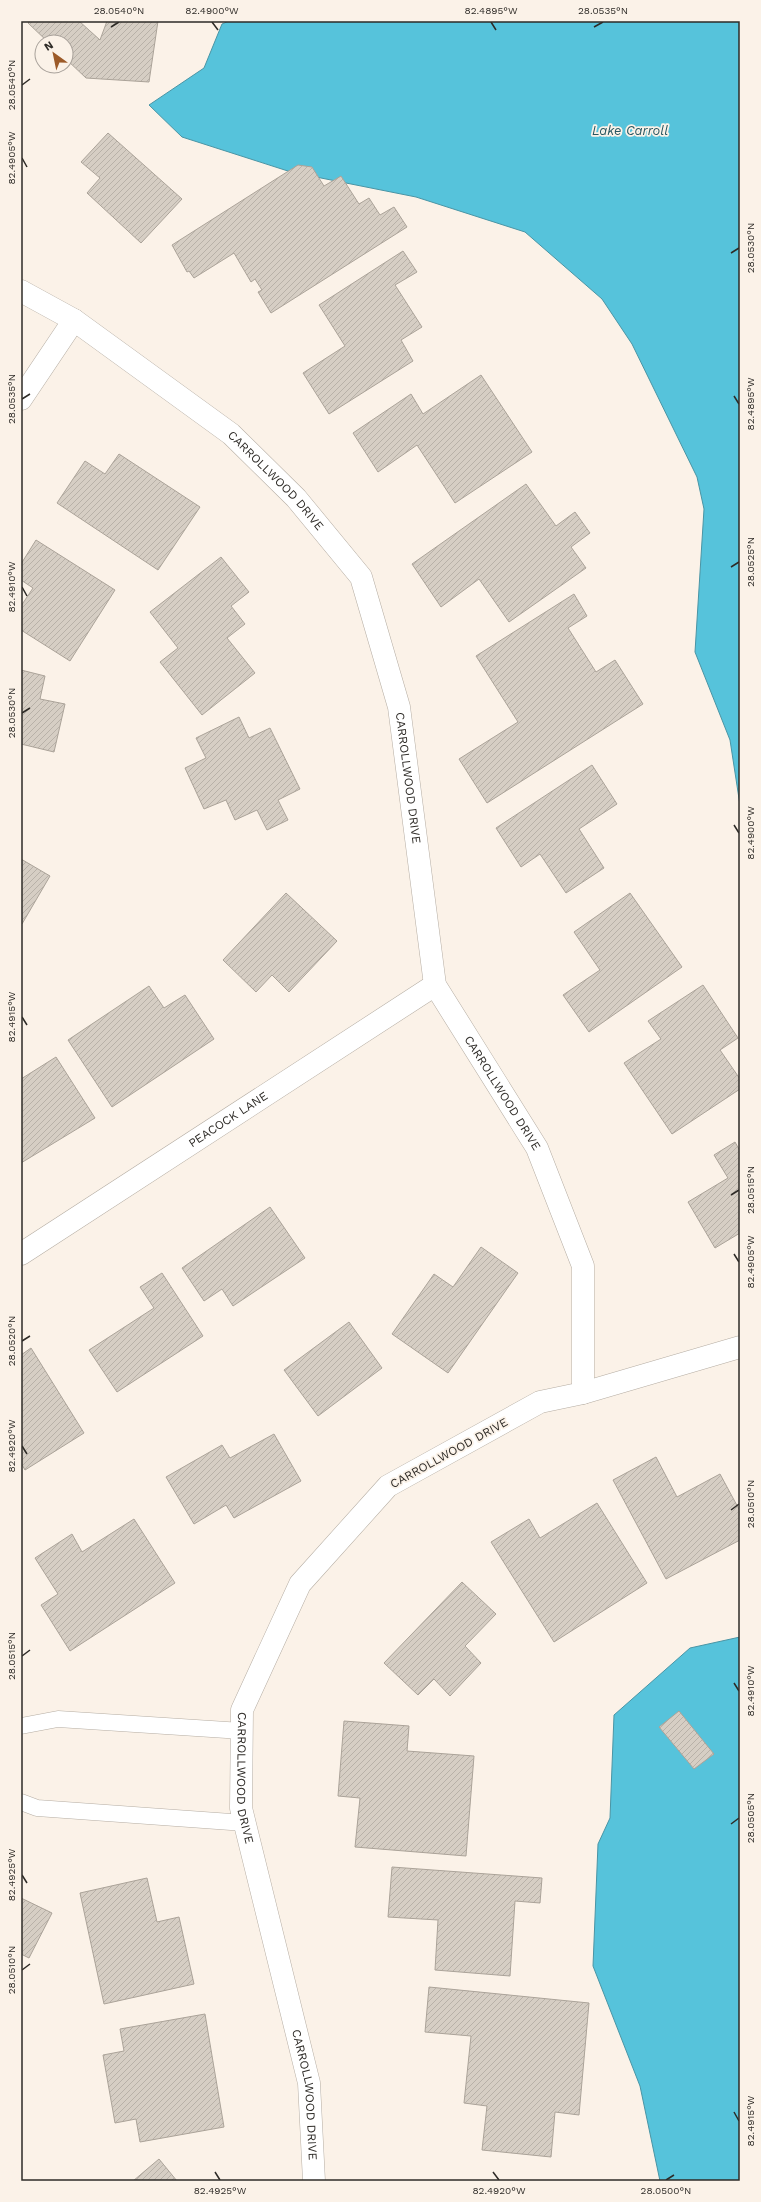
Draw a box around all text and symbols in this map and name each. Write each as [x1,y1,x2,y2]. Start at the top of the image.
text: 28.0540°N [94,5,144,16]
text: 82.4900°W [185,5,239,16]
text: 82.4895°W [464,5,518,16]
text: 28.0535°N [578,5,628,16]
north arrow [34,34,74,74]
text: N [42,38,56,54]
text: 28.0540°N [6,60,17,110]
water label: Lake Carroll [592,123,668,138]
text: 82.4905°W [6,131,17,185]
text: 28.0530°N [745,223,756,273]
text: 28.0535°N [6,374,17,424]
text: 82.4895°W [745,377,756,431]
street label: CARROLLWOOD DRIVE [225,428,327,533]
text: 28.0525°N [745,537,756,587]
text: 82.4910°W [6,561,17,613]
text: 28.0530°N [6,688,17,738]
street label: CARROLLWOOD DRIVE [393,711,424,845]
text: 82.4900°W [745,806,756,860]
text: 82.4915°W [6,991,17,1042]
street label: CARROLLWOOD DRIVE [461,1033,544,1153]
street label: PEACOCK LANE [186,1088,271,1150]
text: 28.0515°N [745,1166,756,1214]
text: 82.4905°W [745,1235,756,1289]
text: 28.0520°N [6,1316,17,1366]
street label: CARROLLWOOD DRIVE [388,1415,511,1491]
text: 82.4920°W [6,1419,17,1473]
text: 28.0510°N [745,1480,756,1528]
text: 28.0515°N [6,1632,17,1680]
text: 82.4910°W [745,1665,756,1717]
street label: CARROLLWOOD DRIVE [234,1712,257,1845]
text: 28.0505°N [745,1793,756,1843]
text: 82.4925°W [6,1848,17,1901]
text: 28.0510°N [6,1946,17,1994]
street label: CARROLLWOOD DRIVE [289,2028,320,2161]
text: 82.4915°W [745,2095,756,2146]
text: 82.4925°W [194,2185,247,2196]
text: 82.4920°W [472,2185,526,2196]
text: 28.0500°N [641,2185,691,2196]

